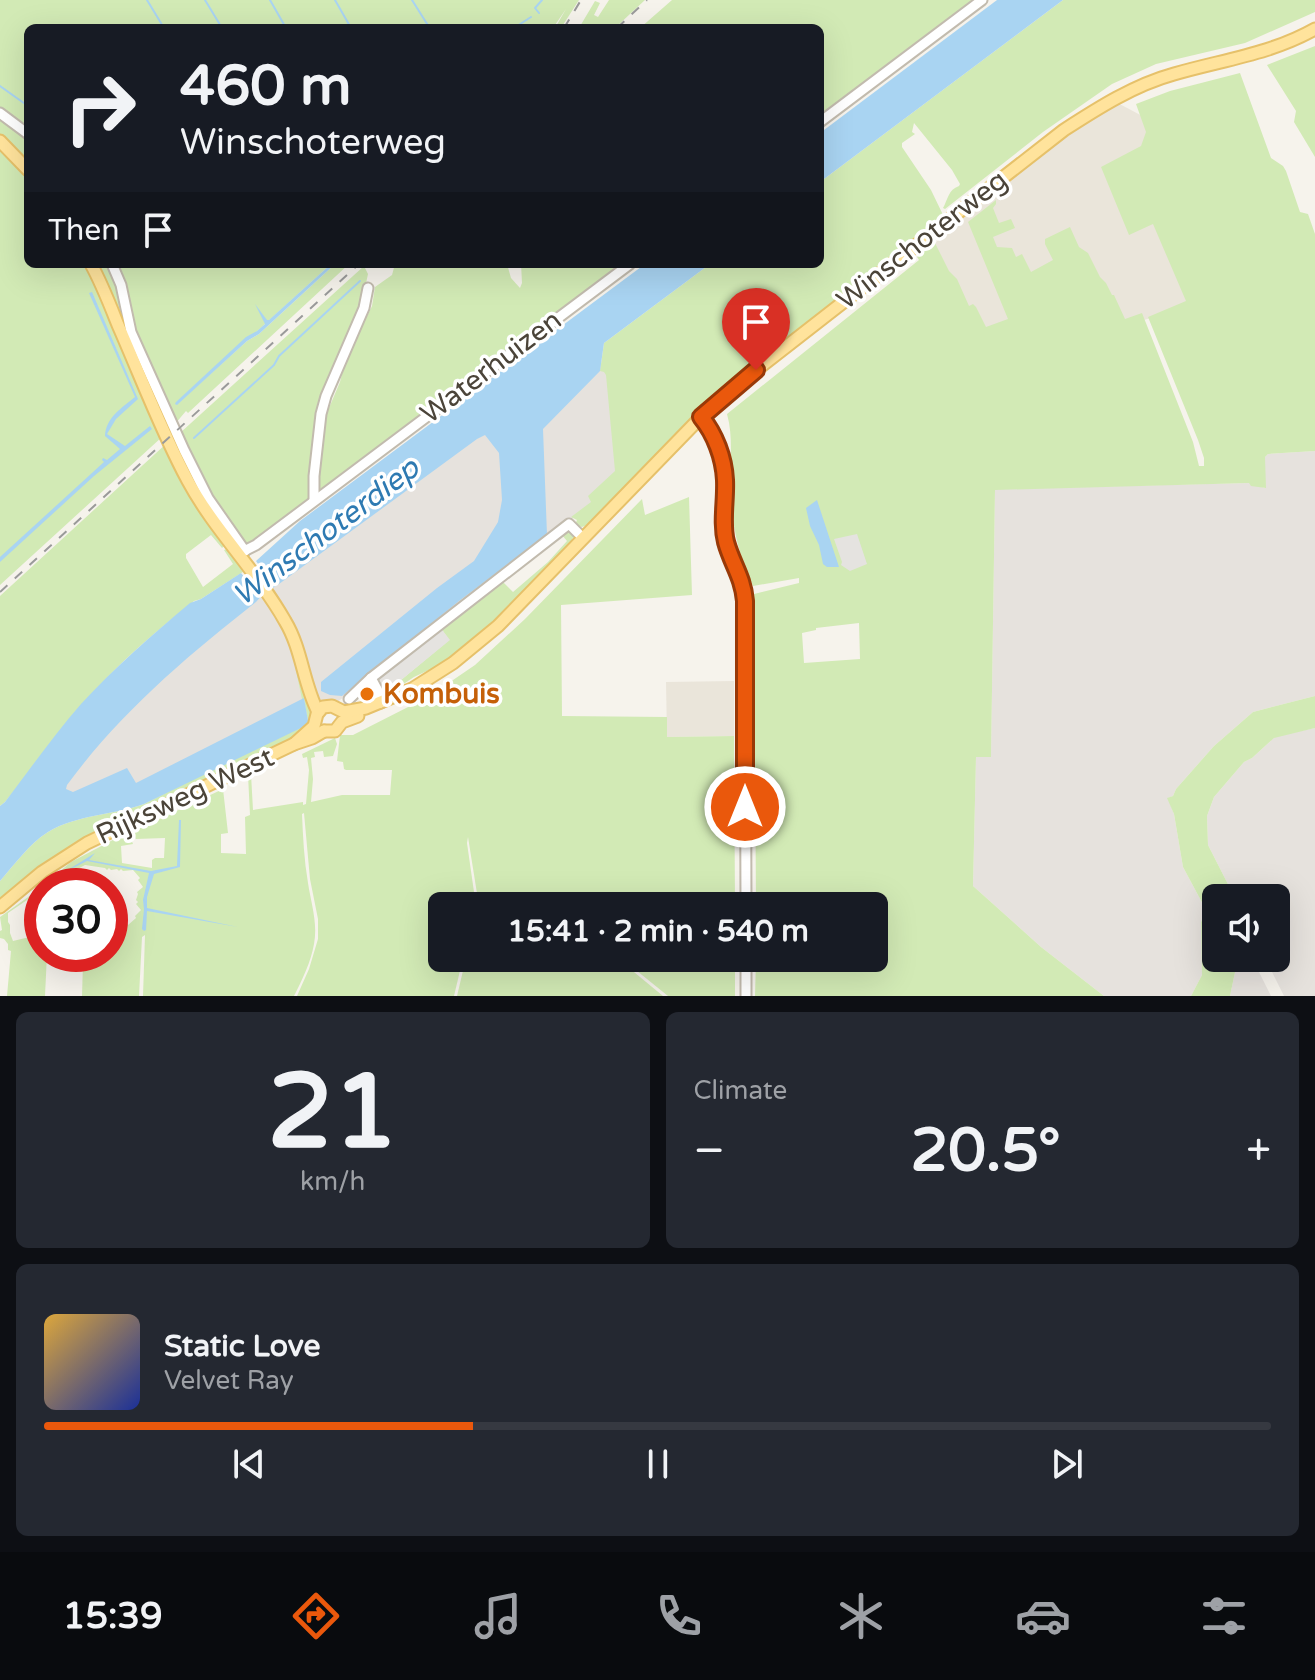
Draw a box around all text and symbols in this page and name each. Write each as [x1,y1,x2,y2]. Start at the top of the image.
text: 460 m [180,53,351,120]
icon: right [48,56,152,160]
text: Winschoterweg [180,121,446,164]
street label: Winschoterweg [830,163,1014,317]
icon: arrive [136,208,180,252]
text: Then [48,212,120,249]
pin [722,288,790,370]
icon: arrive [734,300,778,344]
street label: Waterhuizen [414,303,568,431]
water label: Winschoterdiep [225,449,428,614]
place label: Kombuis [383,677,500,711]
marker: Kombuis [358,685,376,703]
street label: Rijksweg West [91,740,280,852]
position arrow [703,765,787,849]
speed limit sign: 30 [24,868,128,972]
map controls [1202,884,1290,972]
button: sound [1202,884,1290,972]
text: 15:41 · 2 min · 540 m [507,913,809,950]
text: 21 [267,1051,398,1176]
text: Climate [694,1075,787,1106]
text: 20.5° [910,1115,1061,1187]
text: − [694,1125,725,1178]
text: + [1246,1125,1271,1178]
text: km/h [300,1166,365,1197]
text: Static Love [164,1328,320,1365]
text: Velvet Ray [164,1365,294,1396]
icon: previous [227,1442,271,1486]
icon: pause [636,1442,680,1486]
icon: next [1045,1442,1089,1486]
icon: directions [288,1588,344,1644]
icon: music [470,1588,526,1644]
icon: phone [651,1588,707,1644]
icon: climate [833,1588,889,1644]
icon: car [1015,1588,1071,1644]
icon: filters [1196,1588,1252,1644]
text: 15:39 [63,1595,163,1638]

